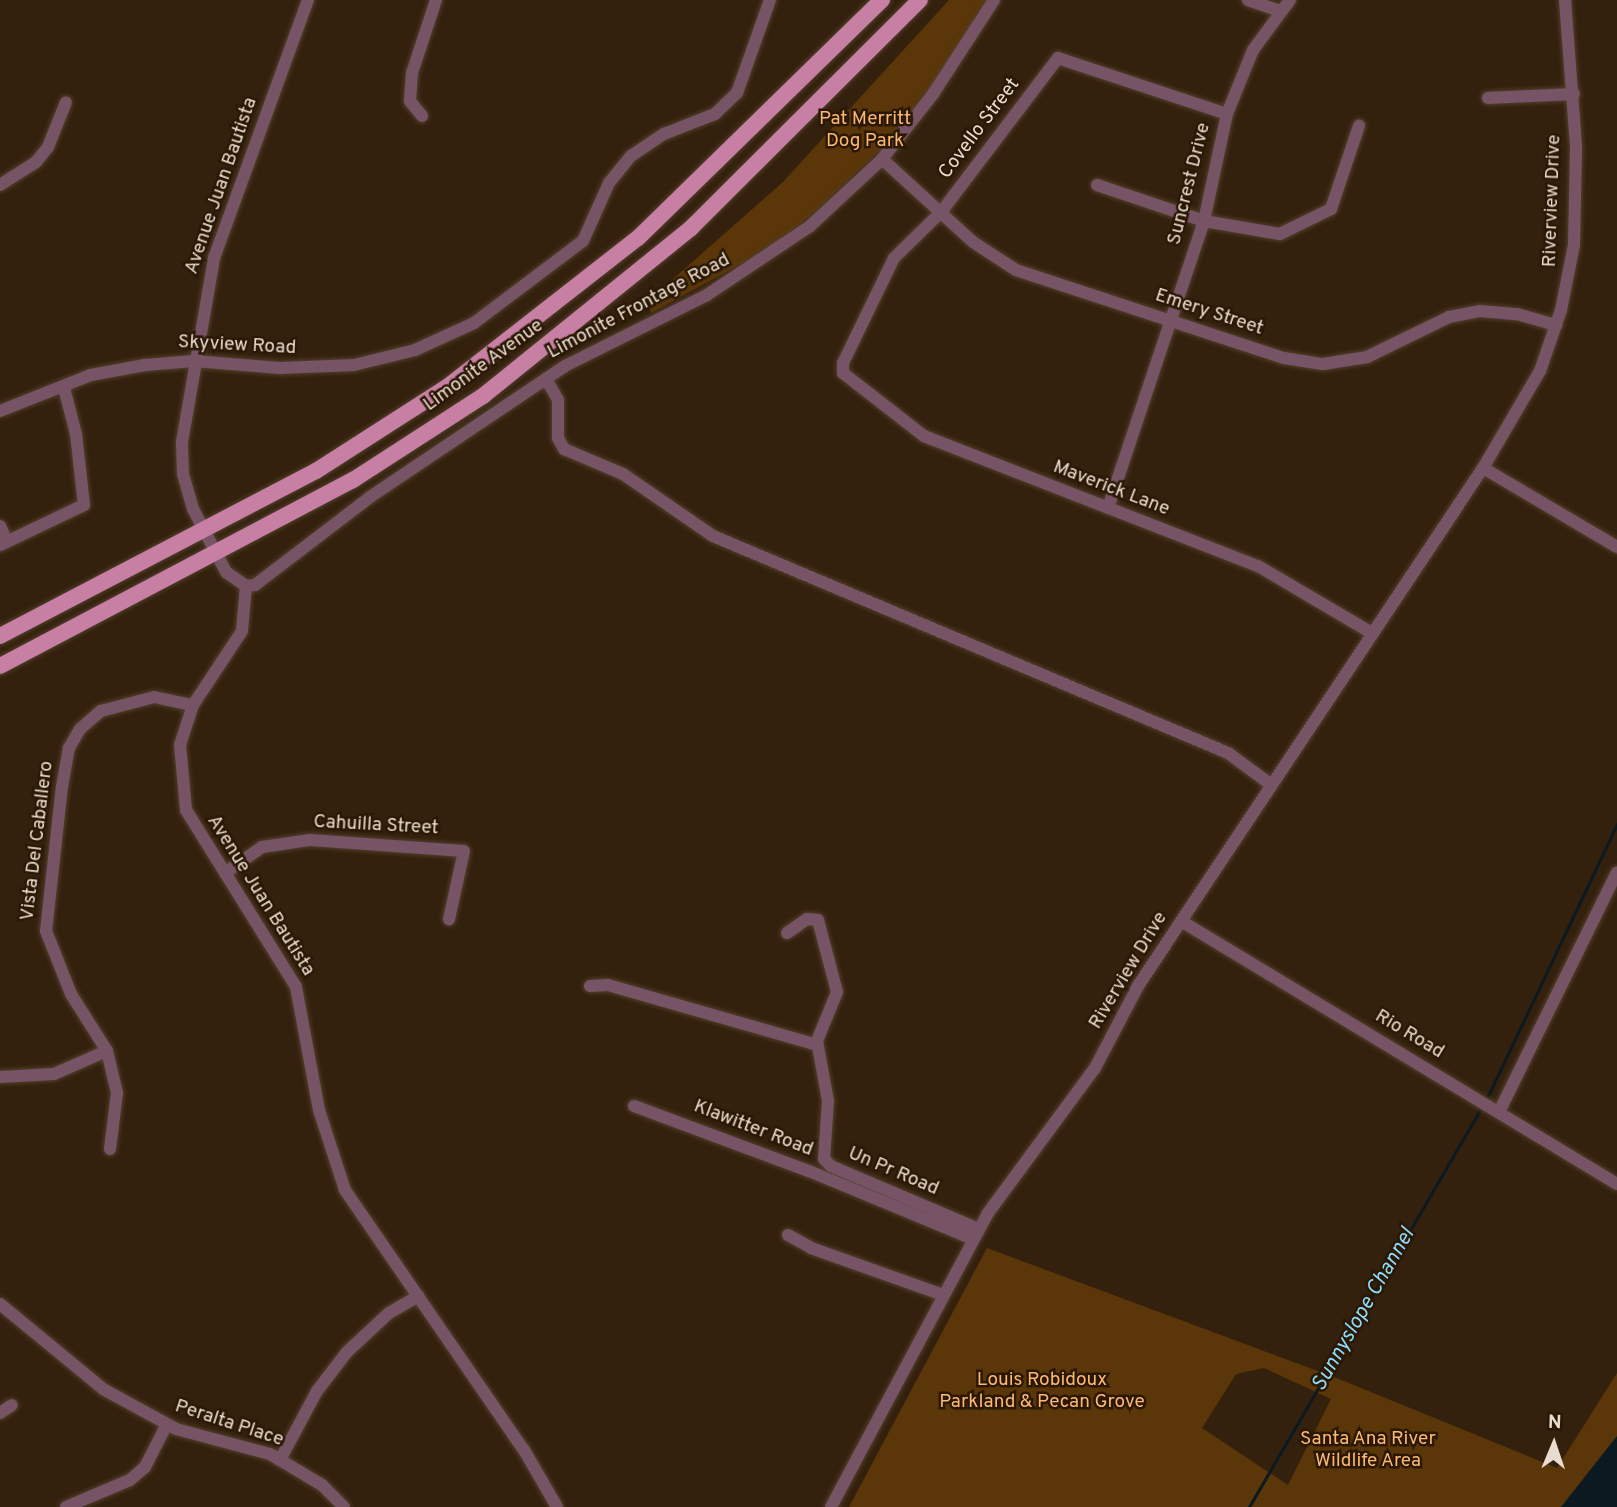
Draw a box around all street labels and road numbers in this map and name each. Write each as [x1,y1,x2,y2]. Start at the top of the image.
street label: Covello Street [935,74,1025,184]
street label: Avenue Juan Bautista [181,95,263,277]
street label: Suncrest Drive [1164,121,1216,247]
street label: Riverview Drive [1539,134,1567,268]
street label: Limonite Frontage Road [544,249,734,365]
street label: Emery Street [1152,285,1266,341]
street label: Limonite Avenue [419,315,549,417]
street label: Skyview Road [177,332,297,360]
street label: Maverick Lane [1050,456,1172,522]
street label: Vista Del Caballero [17,760,59,922]
street label: Avenue Juan Bautista [201,811,319,981]
street label: Cahuilla Street [313,811,439,841]
street label: Riverview Drive [1085,908,1173,1034]
street label: Rio Road [1370,1006,1448,1064]
street label: Klawitter Road [690,1096,816,1162]
street label: Un Pr Road [844,1143,942,1201]
street label: Peralta Place [172,1396,286,1452]

